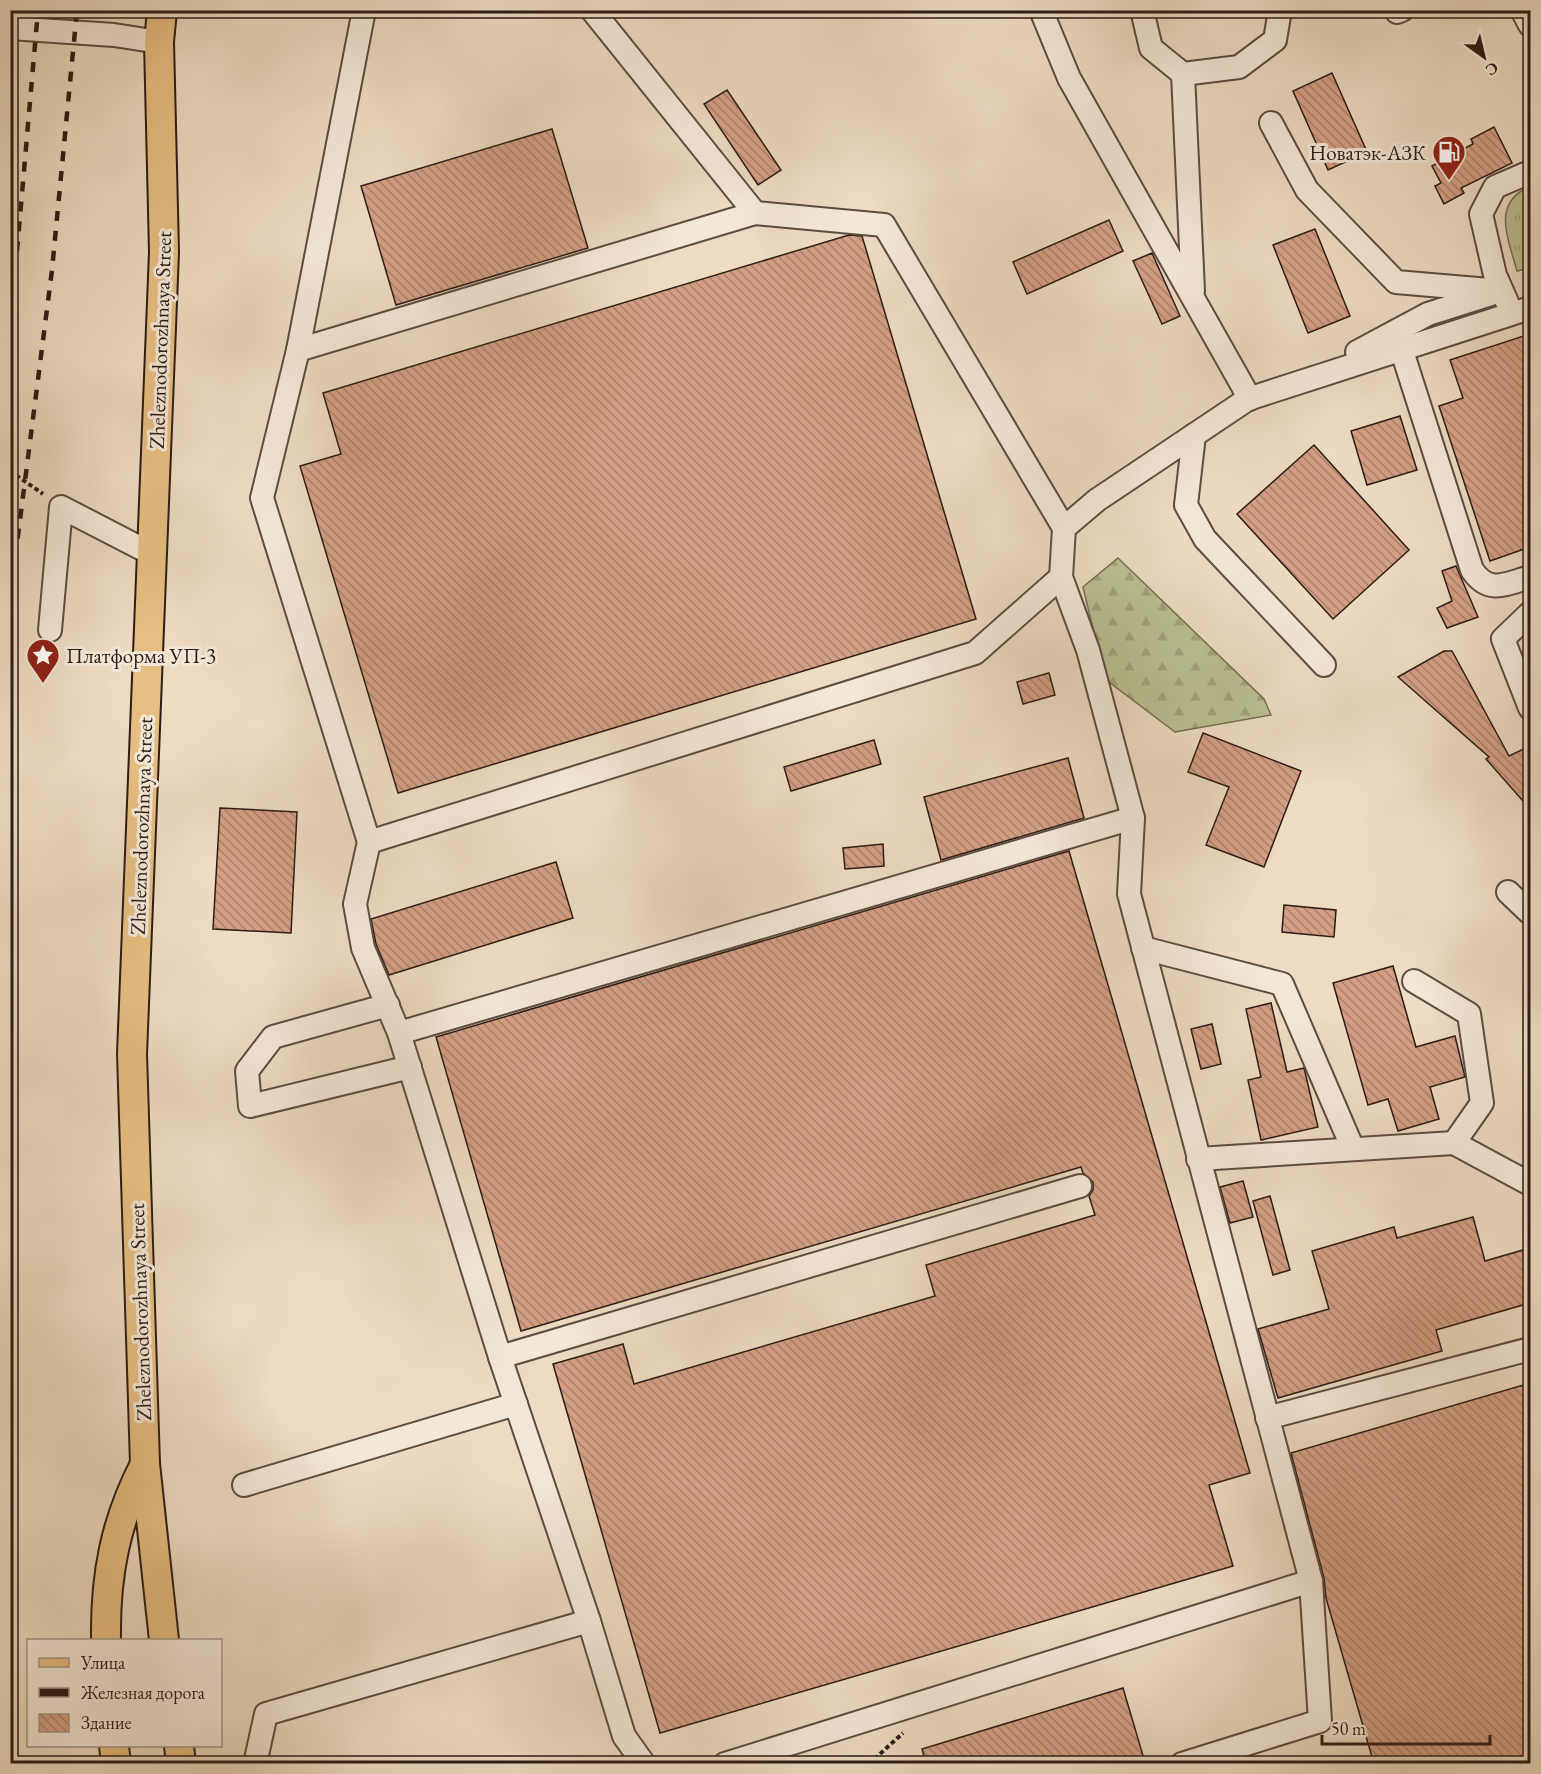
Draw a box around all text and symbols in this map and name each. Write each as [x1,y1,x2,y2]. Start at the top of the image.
north arrow [1454,27,1514,87]
text: С [1482,57,1503,81]
fuel station icon: Новатэк-АЗК [1431,134,1467,181]
place label: Новатэк-АЗК [1309,139,1426,166]
street label: Zheleznodorozhnaya Street [143,230,177,449]
place icon: Платформа УП-3 [25,637,61,684]
place label: Платформа УП-3 [66,642,216,669]
street label: Zheleznodorozhnaya Street [124,716,158,935]
street label: Zheleznodorozhnaya Street [123,1202,157,1421]
legend [27,1639,222,1747]
text: Улица [80,1651,126,1674]
text: Железная дорога [80,1681,206,1704]
scale bar [1322,1708,1490,1746]
text: Здание [81,1711,131,1734]
text: 50 m [1331,1717,1366,1740]

